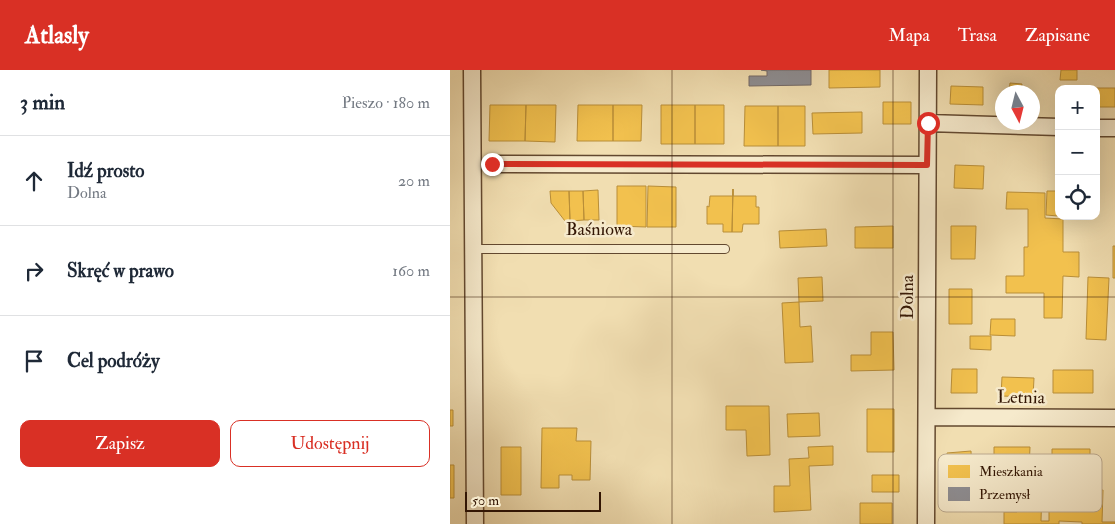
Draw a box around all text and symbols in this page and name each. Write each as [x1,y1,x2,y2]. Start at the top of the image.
text: Atlasly [25,20,89,51]
text: Mapa [889,24,930,47]
text: Trasa [958,24,997,47]
text: Zapisane [1025,24,1090,47]
north arrow [995,85,1040,130]
map controls [1055,85,1100,220]
button: + [1055,85,1100,130]
text: 3 min [20,89,65,116]
text: Pieszo · 180 m [342,93,430,113]
route start [917,112,940,135]
button: − [1055,130,1100,175]
route end [481,153,504,176]
text: Idź prosto [67,159,144,183]
icon: ahead [20,167,48,195]
text: 20 m [398,171,430,191]
button: locate [1055,175,1100,220]
text: Dolna [67,183,107,203]
street label: Baśniowa [566,218,633,241]
icon: right [20,257,48,285]
text: Skręć w prawo [67,259,174,283]
text: 160 m [392,261,430,281]
street label: Dolna [896,274,919,319]
icon: arrive [20,347,48,375]
text: Cel podróży [67,349,160,373]
street label: Letnia [997,386,1046,409]
button: Zapisz [20,420,220,467]
button: Udostępnij [230,420,430,467]
legend [938,454,1102,512]
text: Mieszkania [979,463,1043,480]
text: Przemysł [979,486,1030,504]
scale bar [465,489,601,512]
text: 50 m [472,492,499,509]

